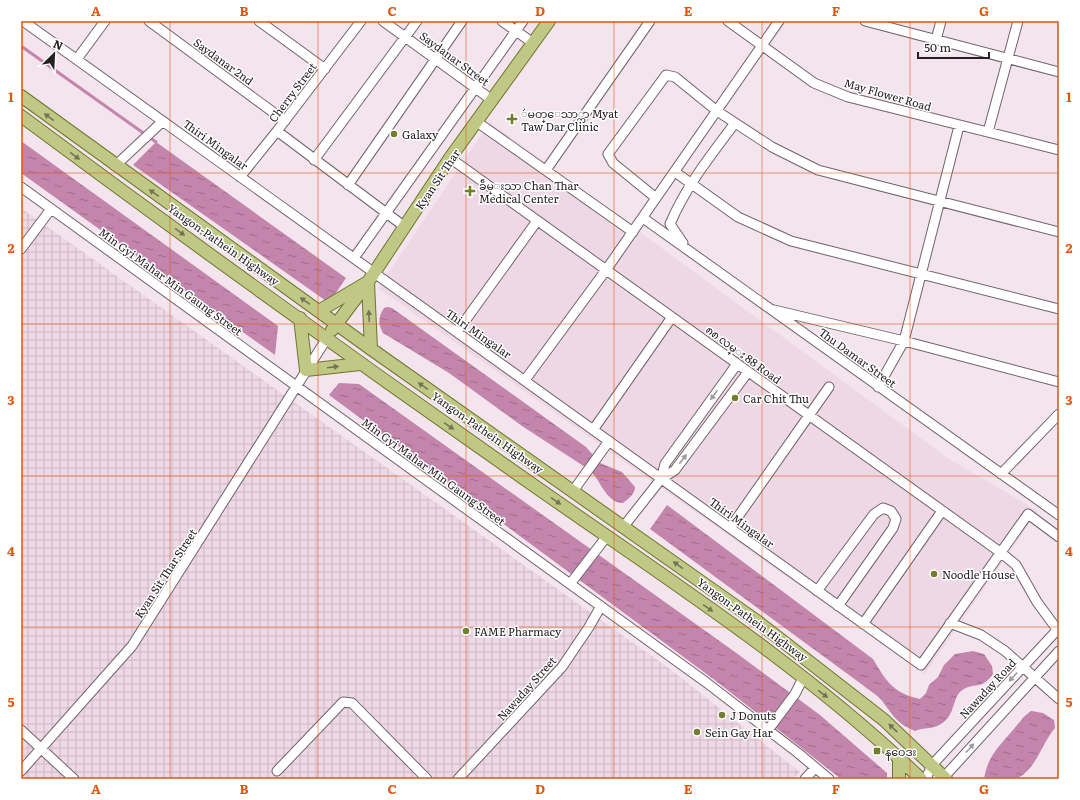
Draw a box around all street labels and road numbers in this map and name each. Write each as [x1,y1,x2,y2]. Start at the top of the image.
street label: Saydanar Street [417,27,493,89]
street label: Saydanar 2nd [191,34,257,88]
street label: Cherry Street [264,58,320,125]
street label: May Flower Road [842,74,934,114]
street label: Thiri Mingalar [180,115,252,174]
street label: Kyan Sit Thar [411,145,464,212]
street label: Yangon-Pathein Highway [165,199,284,289]
street label: Min Gyi Mahar Min Gaung Street [96,223,246,339]
street label: Thiri Mingalar [443,304,516,362]
street label: ၈၈ လမ္း 88 Road [702,321,785,389]
street label: Thu Damar Street [816,323,900,391]
street label: Yangon-Pathein Highway [429,387,548,477]
street label: Min Gyi Mahar Min Gaung Street [359,413,509,529]
street label: Thiri Mingalar [706,493,778,552]
street label: Kyan Sit Thar Street [130,525,200,621]
street label: Yangon-Pathein Highway [695,573,812,665]
street label: Nawaday Street [493,652,560,724]
street label: Nawaday Road [955,654,1019,721]

